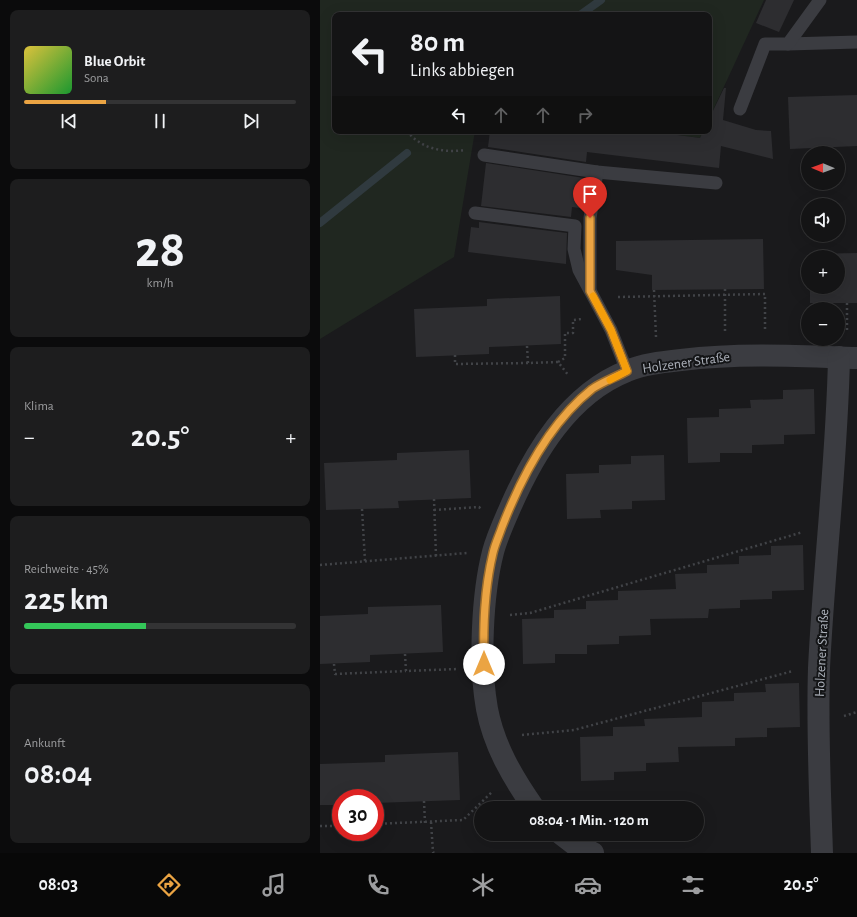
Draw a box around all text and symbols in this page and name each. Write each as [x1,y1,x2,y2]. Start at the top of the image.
icon: left [344,28,396,80]
text: 80 m [410,29,465,57]
text: Blue Orbit [84,54,145,69]
text: Links abbiegen [410,62,515,80]
text: Sona [84,72,109,85]
icon: left [448,104,470,126]
icon: ahead [490,104,512,126]
icon: ahead [532,104,554,126]
icon: right [574,104,596,126]
icon: previous [58,110,80,132]
icon: pause [149,110,171,132]
icon: next [240,110,262,132]
north arrow [801,146,845,190]
map controls [801,146,845,346]
pin [573,177,607,218]
icon: arrive [579,183,601,205]
button: sound [801,198,845,242]
text: 28 [135,224,185,276]
button: + [801,250,845,294]
text: km/h [147,277,173,290]
button: − [801,302,845,346]
street label: Holzener Straße [641,350,731,376]
text: Klima [24,400,54,413]
text: 20.5° [131,422,189,452]
text: − [24,426,35,448]
text: + [285,426,296,448]
text: Reichweite · 45% [24,563,109,576]
text: 225 km [24,585,109,615]
street label: Holzener Straße [813,609,831,698]
position arrow [463,643,505,685]
text: Ankunft [24,737,65,750]
text: 08:04 [24,759,92,789]
speed limit sign: 30 [332,789,384,841]
text: 08:04 · 1 Min. · 120 m [529,813,649,828]
icon: directions [155,871,183,899]
icon: music [260,871,288,899]
icon: phone [364,871,392,899]
icon: climate [469,871,497,899]
icon: car [574,871,602,899]
icon: filters [679,871,707,899]
text: 08:03 [38,876,78,894]
text: 20.5° [783,876,819,894]

